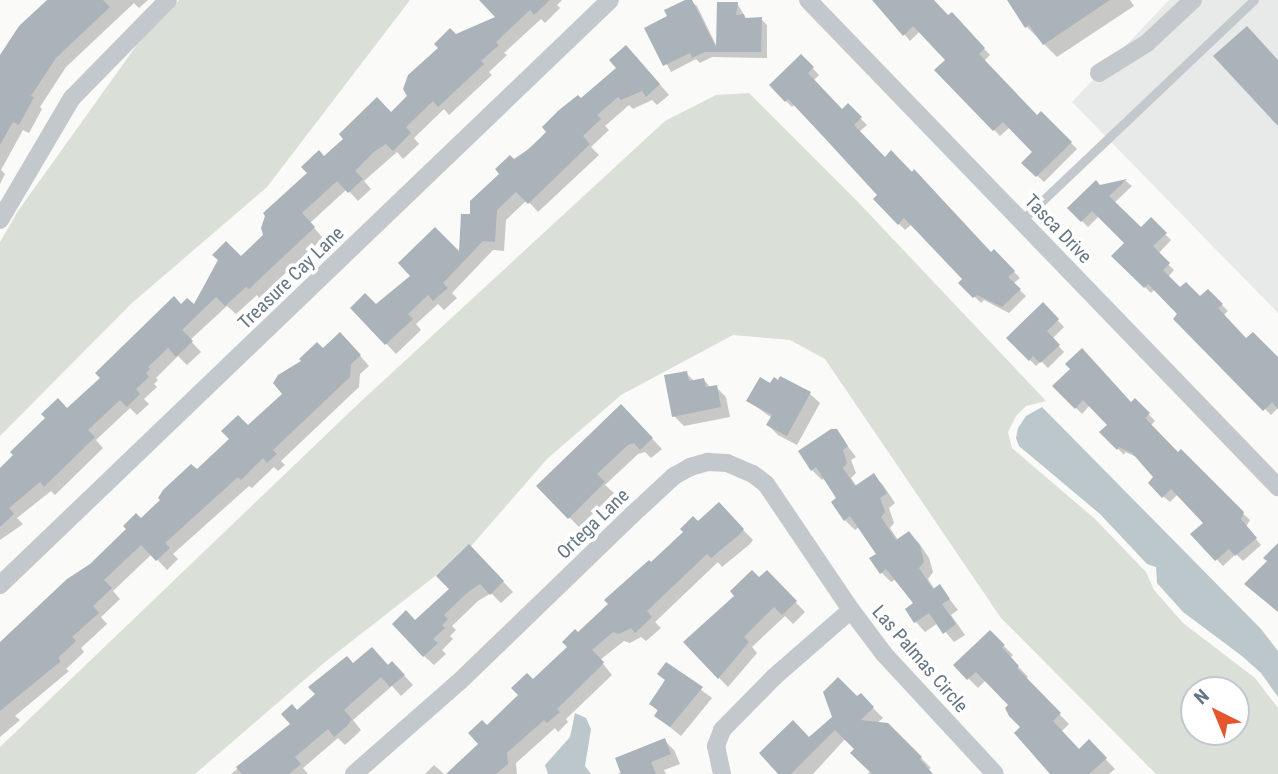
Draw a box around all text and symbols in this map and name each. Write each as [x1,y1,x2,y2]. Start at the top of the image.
street label: Tasca Drive [1020,190,1096,268]
street label: Treasure Cay Lane [234,222,348,334]
street label: Ortega Lane [552,484,634,564]
street label: Las Palmas Circle [867,601,973,717]
north arrow [1180,676,1250,746]
text: N [1190,684,1214,709]

